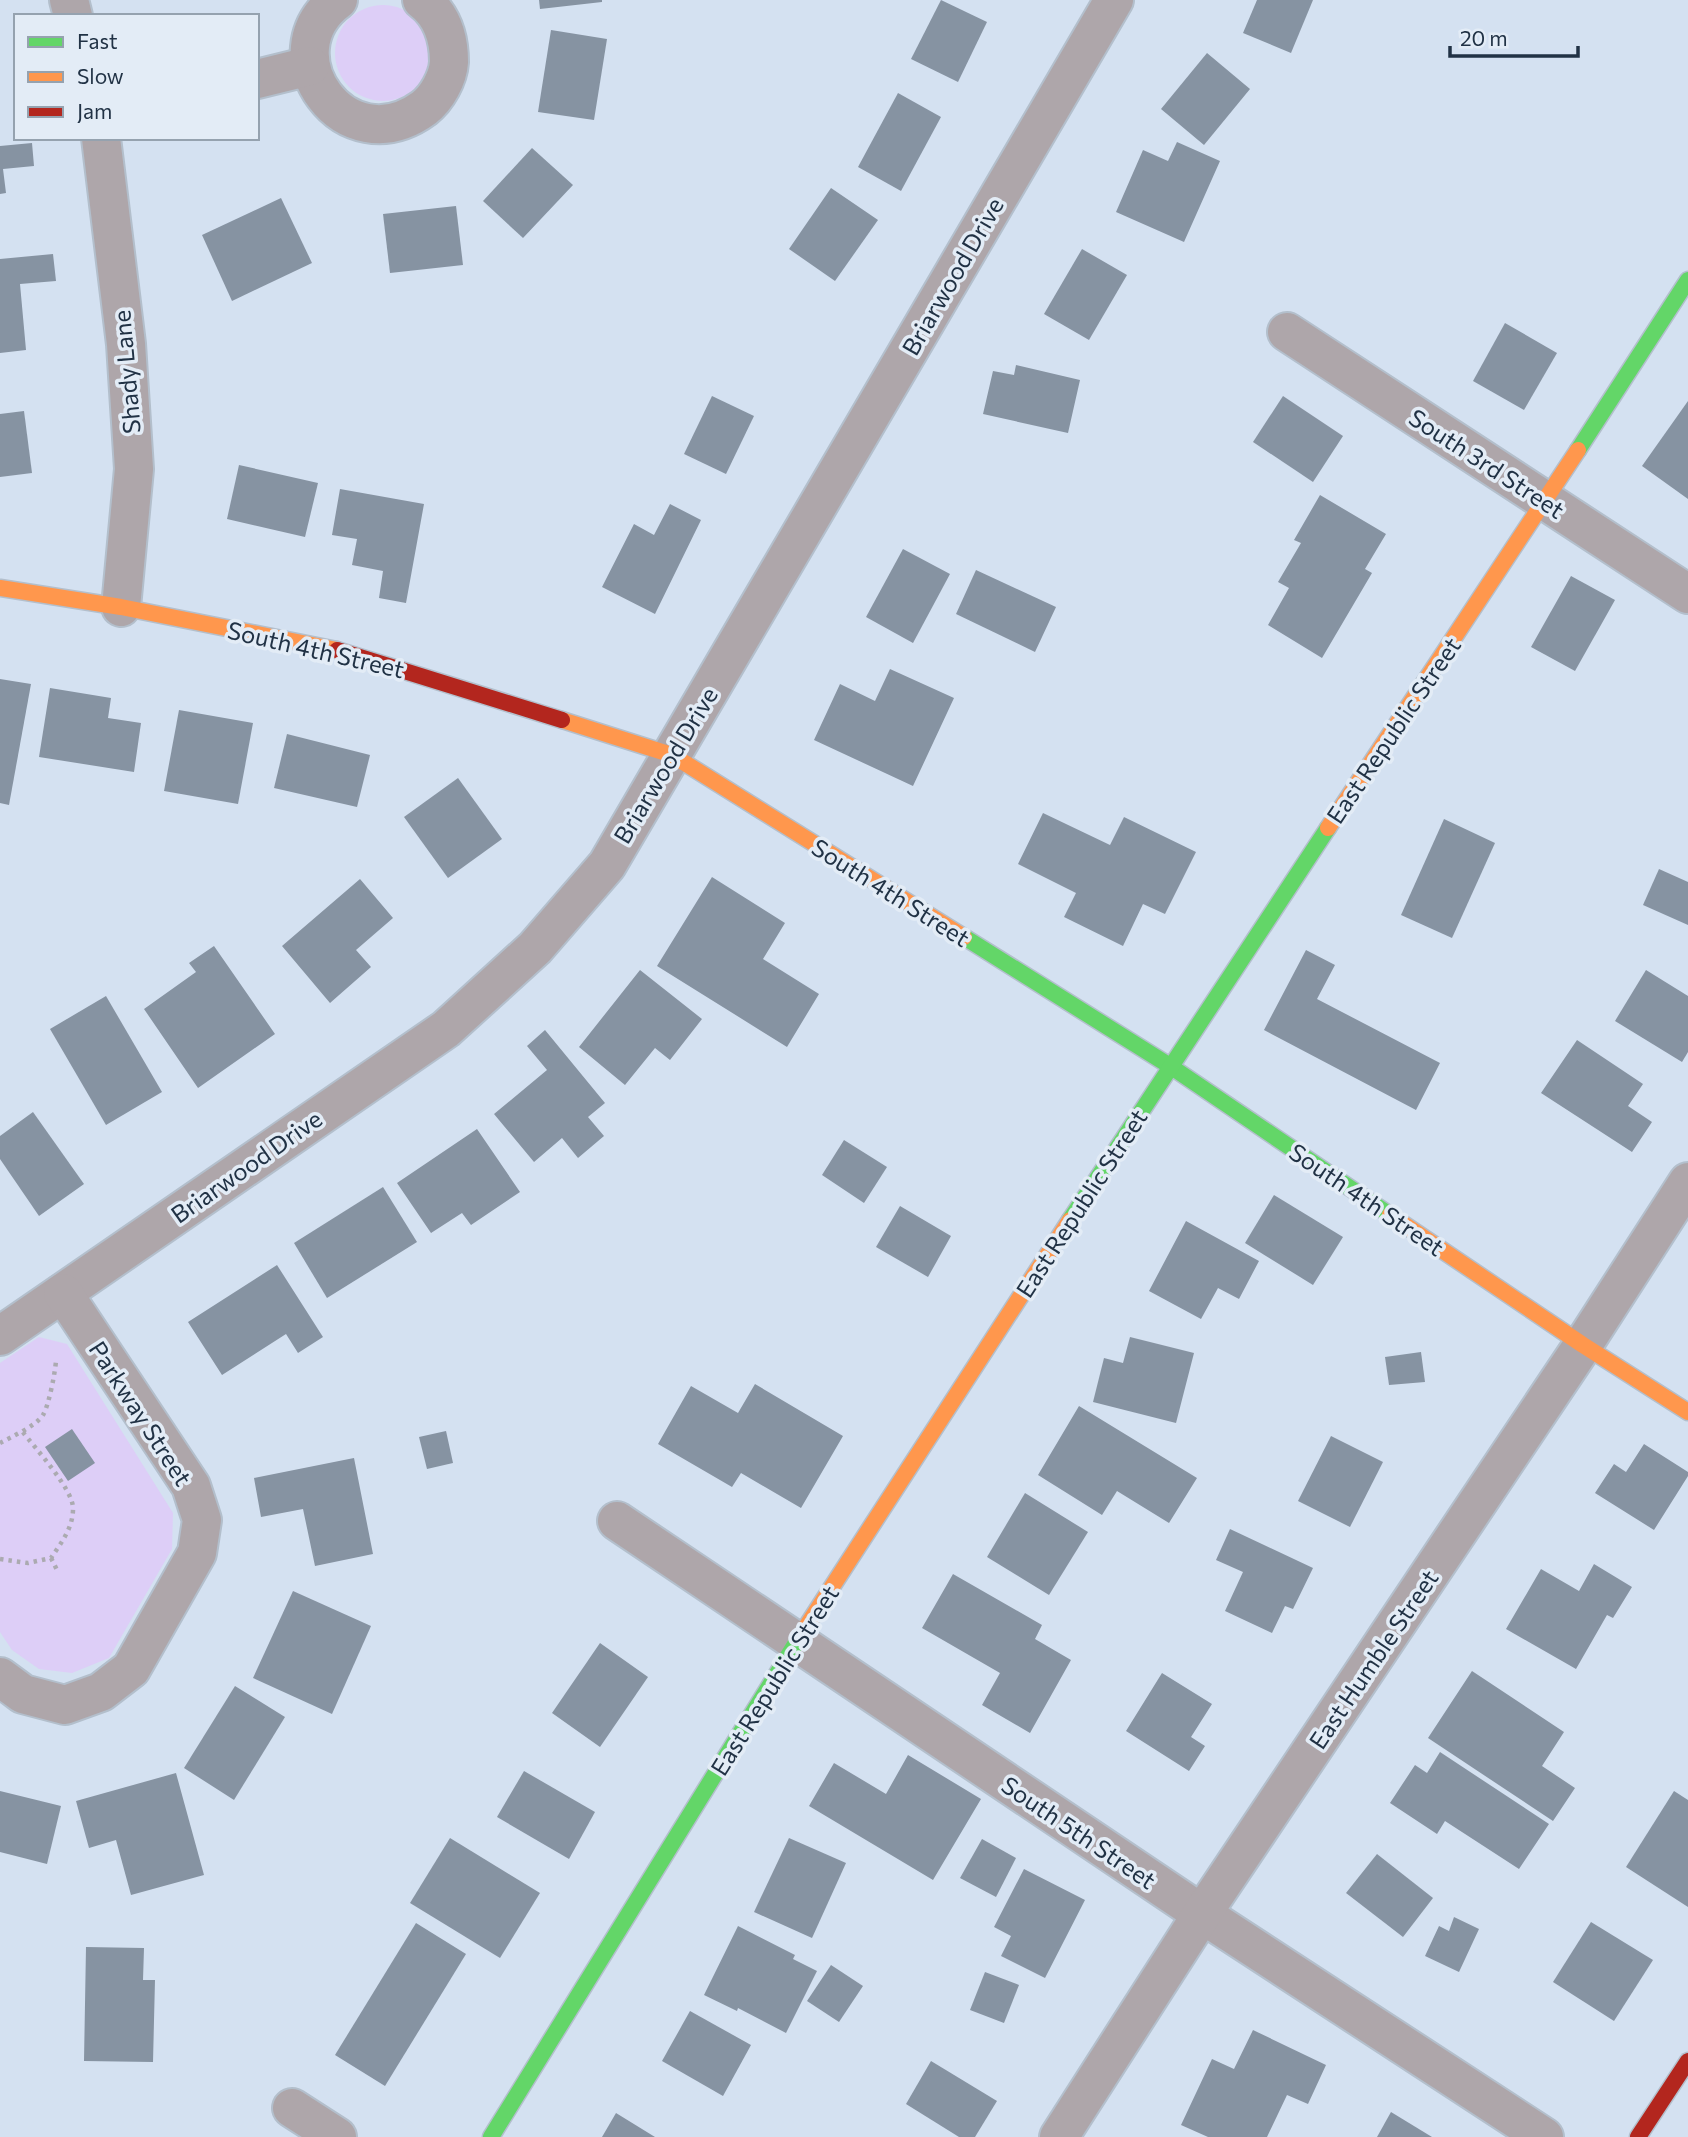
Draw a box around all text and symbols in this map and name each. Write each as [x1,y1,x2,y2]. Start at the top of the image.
legend [14,14,259,140]
scale bar [1450,14,1578,58]
text: 20 m [1460,25,1508,50]
text: Fast [77,28,118,53]
text: Slow [77,63,124,88]
text: Jam [77,98,112,123]
street label: Briarwood Drive [895,192,1009,360]
street label: Shady Lane [106,309,146,435]
street label: South 3rd Street [1404,402,1570,524]
street label: South 4th Street [225,615,407,683]
street label: East Republic Street [1320,631,1466,829]
street label: Briarwood Drive [607,682,723,848]
street label: South 4th Street [807,832,975,952]
street label: Briarwood Drive [165,1103,327,1229]
street label: East Republic Street [1009,1103,1153,1302]
street label: South 4th Street [1284,1137,1450,1262]
street label: Parkway Street [84,1335,199,1491]
street label: East Humble Street [1302,1564,1444,1754]
street label: East Republic Street [704,1580,844,1780]
street label: South 5th Street [996,1770,1162,1894]

